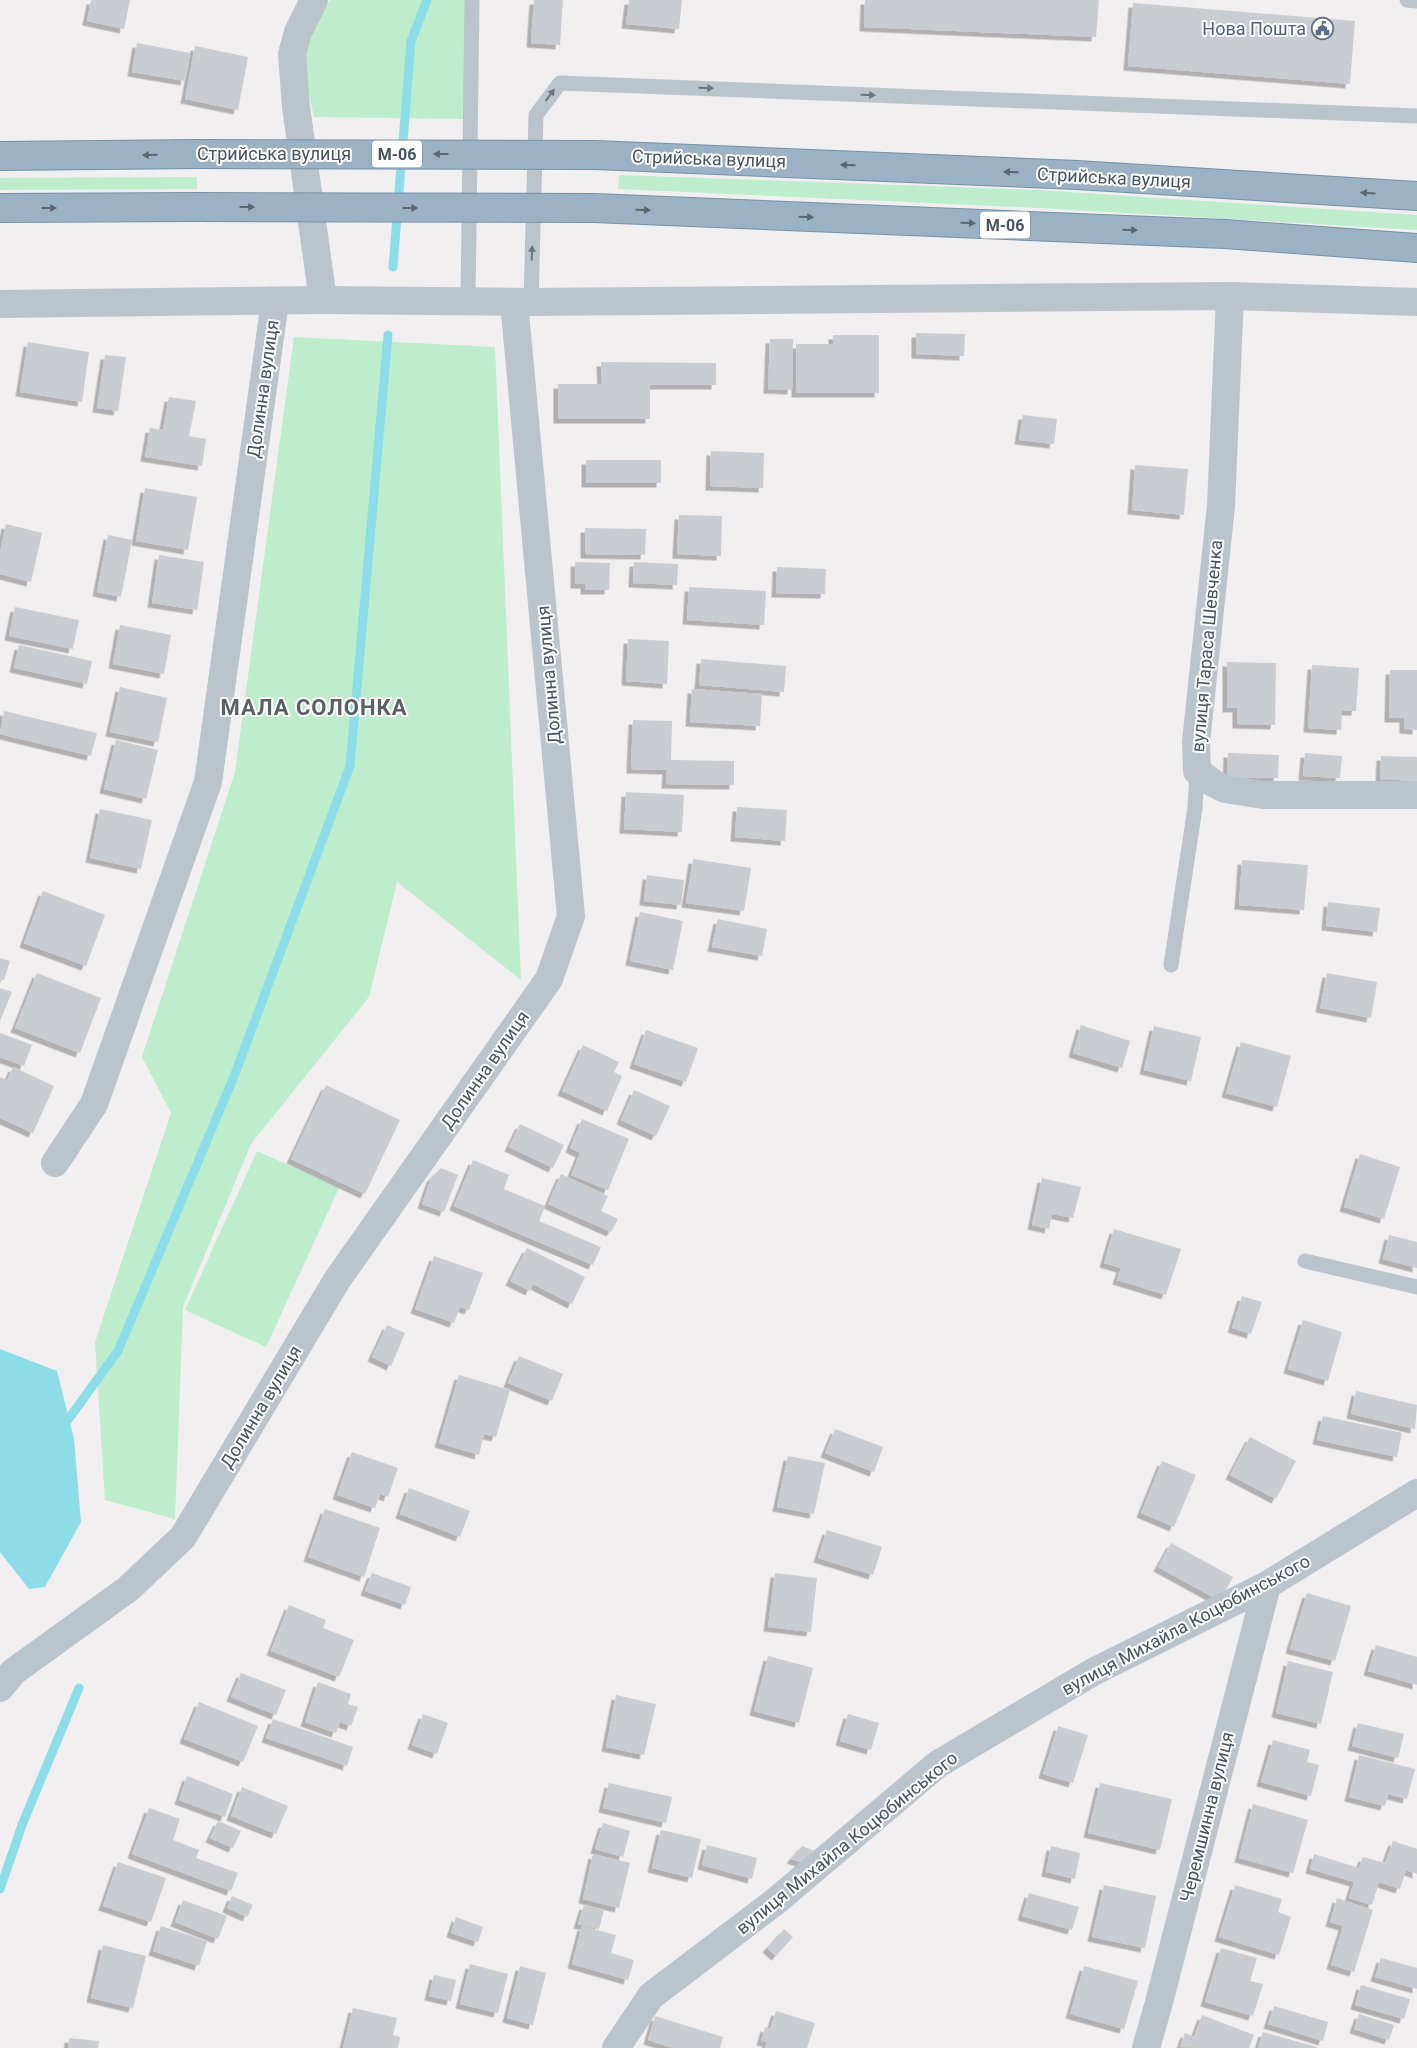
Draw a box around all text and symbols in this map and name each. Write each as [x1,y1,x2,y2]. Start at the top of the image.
public building icon: Нова Пошта [1310,17,1334,41]
place label: Нова Пошта [1202,18,1306,39]
one-way arrow [698,85,714,93]
one-way arrow [545,89,555,102]
one-way arrow [861,91,877,99]
road number: М-06 [372,140,422,168]
street label: Стрийська вулиця [197,143,351,164]
street label: Стрийська вулиця [632,145,786,172]
one-way arrow [433,150,449,158]
one-way arrow [142,151,158,159]
one-way arrow [840,161,856,169]
street label: Стрийська вулиця [1036,163,1192,192]
one-way arrow [1002,168,1018,176]
one-way arrow [1360,188,1376,196]
one-way arrow [239,203,255,211]
one-way arrow [41,204,57,212]
one-way arrow [402,204,418,212]
one-way arrow [635,206,651,214]
road number: М-06 [980,212,1030,238]
one-way arrow [798,213,814,221]
one-way arrow [960,220,976,228]
one-way arrow [1123,226,1139,234]
one-way arrow [528,245,536,261]
street label: Долинна вулиця [242,319,283,459]
street label: вулиця Тараса Шевченка [1187,539,1226,753]
street label: Долинна вулиця [532,605,565,745]
district label: МАЛА СОЛОНКА [221,695,407,720]
street label: Долинна вулиця [436,1007,533,1133]
street label: Долинна вулиця [216,1342,305,1472]
street label: вулиця Михайла Коцюбинського [1058,1550,1314,1699]
street label: Черемшинна вулиця [1175,1730,1238,1904]
street label: вулиця Михайла Коцюбинського [732,1747,961,1938]

